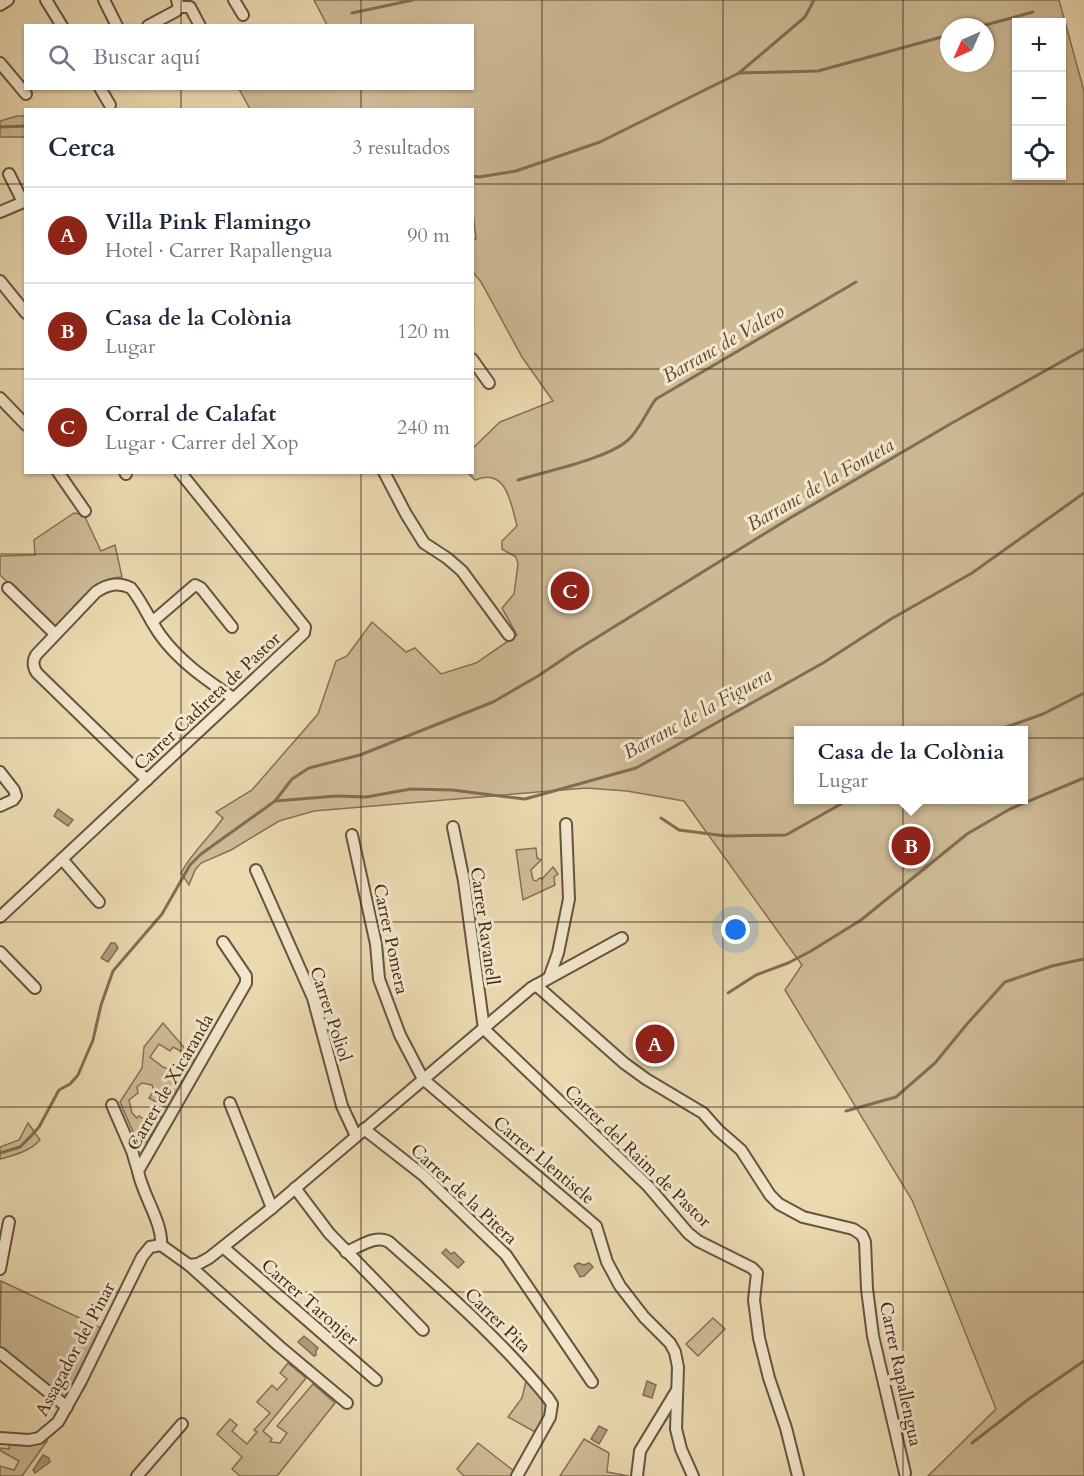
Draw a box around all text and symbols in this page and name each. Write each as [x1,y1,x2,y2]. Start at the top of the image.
north arrow [940,18,994,72]
map controls [1012,18,1066,180]
button: + [1012,18,1066,72]
search box [24,24,474,90]
icon: search [45,41,78,74]
text: Buscar aquí [93,42,200,72]
button: − [1012,72,1066,126]
button: locate [1012,126,1066,180]
text: Cerca [48,130,115,165]
text: 3 resultados [352,134,450,161]
text: Villa Pink Flamingo [105,207,311,237]
text: A [60,222,75,249]
text: 90 m [407,222,450,249]
text: Hotel · Carrer Rapallengua [105,237,332,264]
water label: Barranc de Valero [657,298,789,389]
text: Casa de la Colònia [105,303,292,333]
text: B [60,318,75,345]
text: 120 m [397,318,450,345]
text: Lugar [105,333,155,360]
text: Corral de Calafat [105,399,276,429]
text: C [60,414,75,441]
text: 240 m [397,414,450,441]
text: Lugar · Carrer del Xop [105,429,299,456]
water label: Barranc de la Fonteta [742,431,899,538]
pin: C [550,568,590,614]
street label: Carrer Cadireta de Pastor [128,626,287,776]
water label: Barranc de la Figuera [618,661,776,766]
popup [794,726,1028,804]
text: Casa de la Colònia [818,737,1004,767]
text: Lugar [818,767,868,794]
pin: B [892,824,930,868]
street label: Carrer Ravanell [464,865,505,987]
street label: Carrer Pomera [367,882,414,997]
your location [721,915,750,944]
street label: Carrer Poliol [303,963,358,1065]
street label: Carrer de Xicaranda [121,1009,220,1155]
pin: A [636,1022,674,1066]
street label: Carrer del Raim de Pastor [559,1079,717,1234]
street label: Carrer Llentiscle [487,1110,600,1210]
street label: Carrer de la Pitera [405,1138,523,1251]
street label: Carrer Taronjer [256,1253,364,1352]
street label: Assagador del Pinar [30,1277,122,1421]
street label: Carrer Pita [459,1282,536,1358]
street label: Carrer Rapallengua [873,1300,928,1449]

